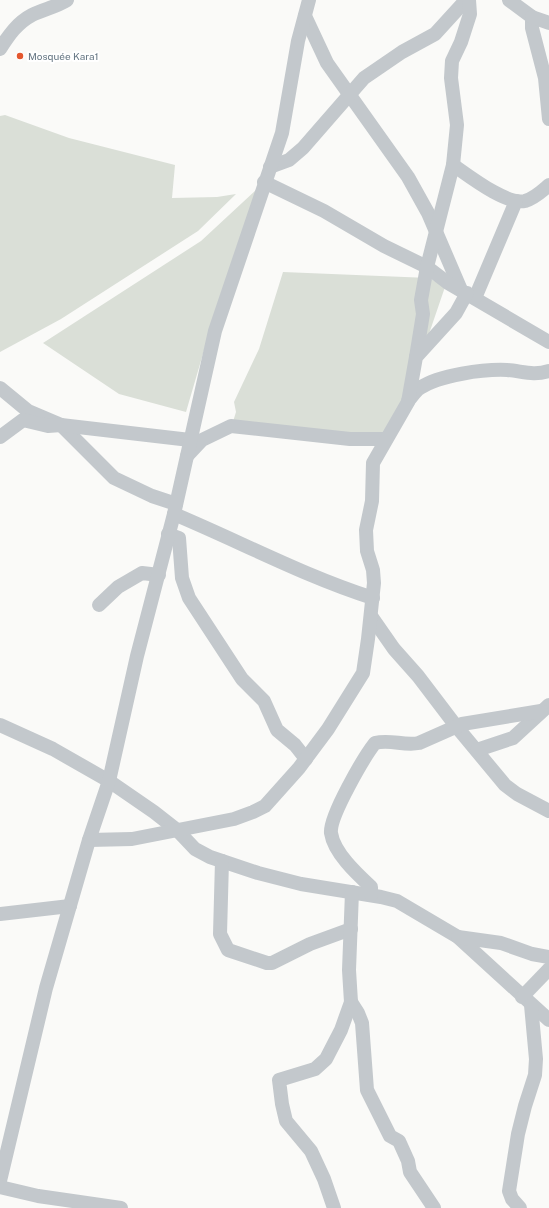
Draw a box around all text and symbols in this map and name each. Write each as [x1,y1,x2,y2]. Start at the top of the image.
place label: Mosquée Kara1 [28,50,99,62]
marker: Mosquée Kara1 [15,51,25,61]

